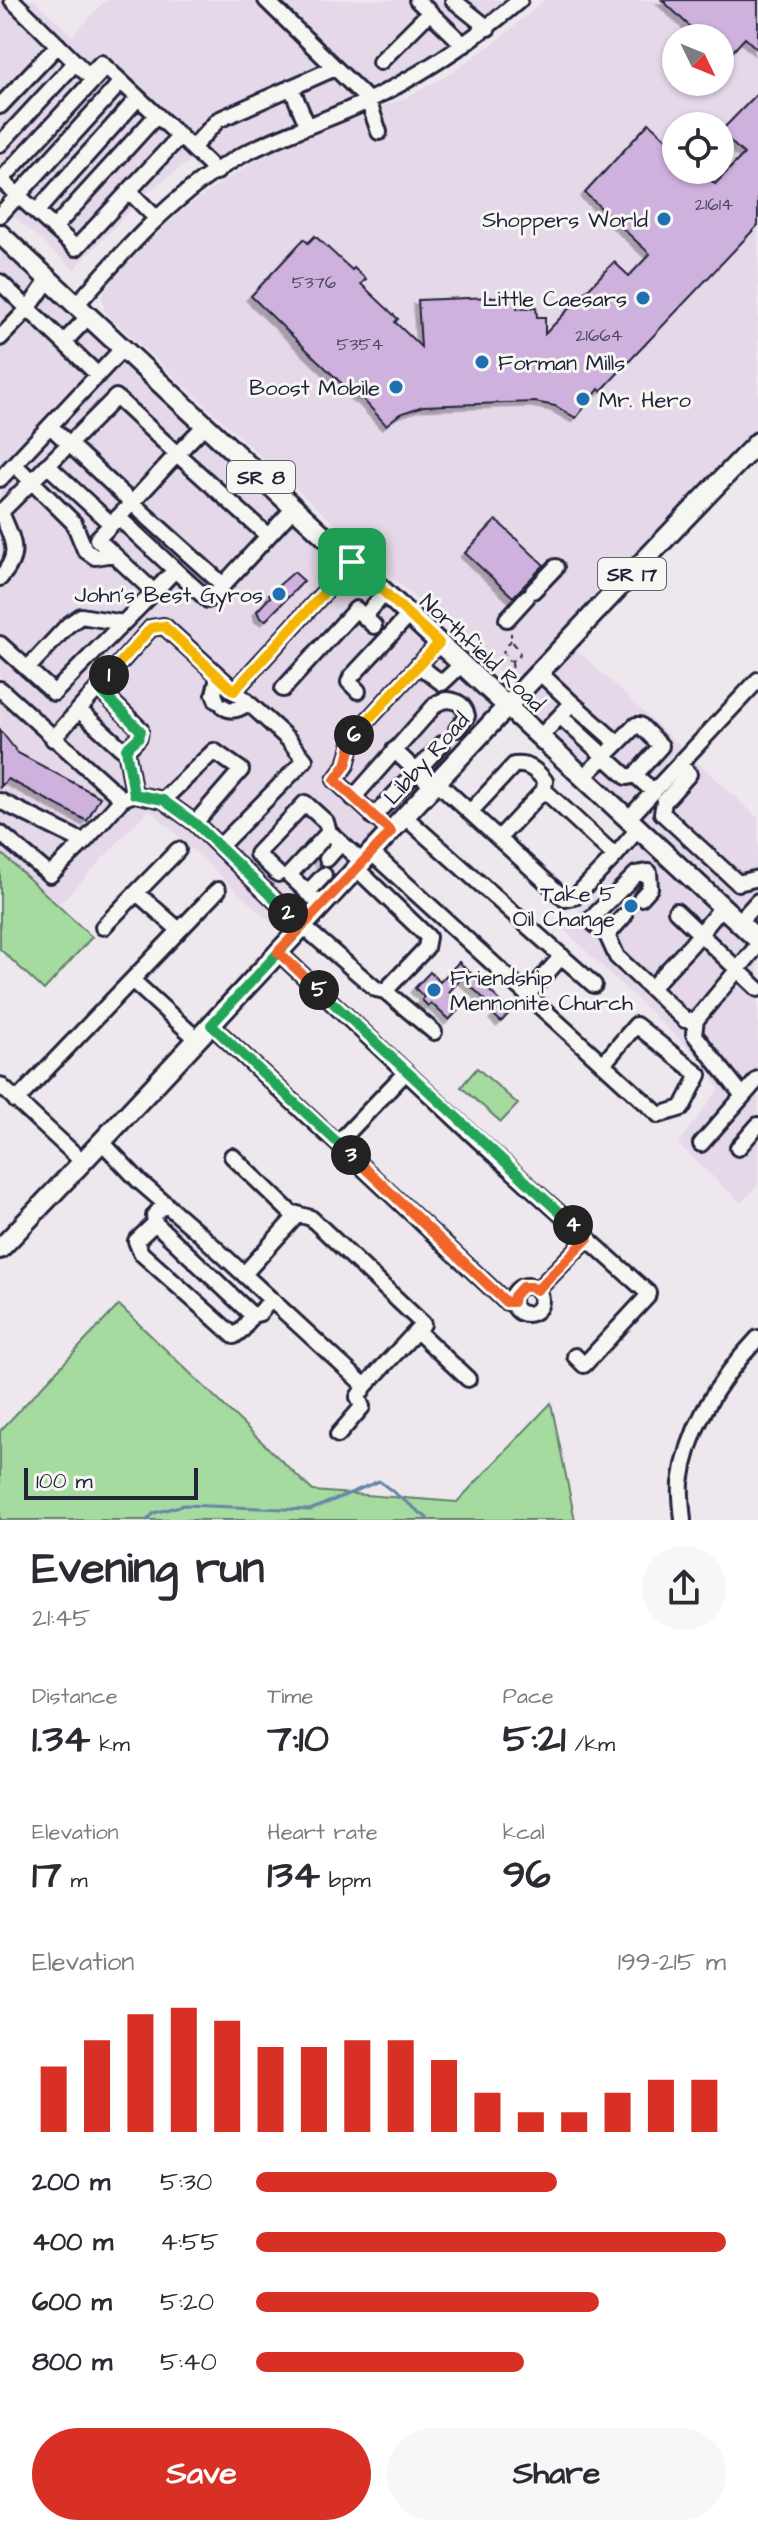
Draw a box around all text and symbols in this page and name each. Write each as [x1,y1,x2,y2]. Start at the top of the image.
north arrow [662,24,734,96]
map controls [662,24,734,184]
button: locate [662,112,734,184]
house number: 21614 [695,192,733,217]
place label: Shoppers World [482,205,648,236]
marker: Shoppers World [655,210,673,228]
house number: 5376 [292,270,336,295]
place label: Little Caesars [482,284,627,315]
marker: Little Caesars [634,289,652,307]
house number: 21664 [575,323,623,348]
house number: 5354 [337,332,383,357]
place label: Forman Mills [498,348,625,379]
marker: Forman Mills [473,353,491,371]
place label: Boost Mobile [249,373,380,404]
marker: Boost Mobile [387,378,405,396]
place label: Mr. Hero [599,385,692,416]
marker: Mr. Hero [574,390,592,408]
road number: SR 8 [227,461,295,493]
pin [318,528,386,596]
icon: arrive [330,540,374,584]
road number: SR 17 [598,558,666,590]
place label: John's Best Gyros [75,580,263,612]
marker: John's Best Gyros [270,585,288,603]
street label: Northfield Road [413,587,551,719]
pin: 1 [89,655,129,695]
text: 1 [108,659,110,690]
street label: Libby Road [377,706,478,813]
pin: 6 [334,715,374,755]
text: 6 [347,719,361,750]
place label: Take 5 Oil Change [513,879,615,936]
pin: 2 [268,893,308,933]
text: 2 [282,897,294,928]
marker: Take 5 Oil Change [622,897,640,915]
place label: Friendship Mennonite Church [450,963,633,1019]
pin: 5 [299,970,339,1010]
text: 5 [311,974,327,1005]
marker: Friendship Mennonite Church [425,981,443,999]
pin: 3 [331,1135,371,1175]
text: 3 [345,1139,357,1170]
pin: 4 [553,1205,593,1245]
text: 4 [566,1209,580,1240]
scale bar [24,1464,198,1500]
text: 100 m [36,1466,93,1497]
text: Evening run [32,1539,264,1600]
button: share [642,1546,726,1630]
text: 21:45 [32,1600,91,1636]
text: Distance [32,1681,118,1712]
text: Time [267,1681,313,1712]
text: Pace [503,1681,554,1712]
text: 1.34 [32,1712,90,1767]
text: 7:10 [267,1712,329,1767]
text: 5:21 [503,1712,566,1767]
text: km [90,1729,130,1760]
text: /km [566,1729,615,1760]
text: Elevation [32,1817,119,1848]
text: Heart rate [267,1817,378,1848]
text: kcal [503,1817,545,1848]
text: 17 [32,1848,62,1903]
text: 134 [267,1848,320,1903]
text: 96 [503,1848,551,1903]
text: m [62,1865,88,1896]
text: bpm [320,1865,371,1896]
text: Elevation [32,1944,134,1980]
text: 199–215 m [618,1944,726,1980]
text: 200 m [32,2164,110,2200]
text: 5:30 [160,2164,212,2200]
text: 400 m [32,2224,113,2260]
text: 4:55 [160,2224,219,2260]
text: 600 m [32,2284,112,2320]
text: 5:20 [160,2284,214,2320]
text: 800 m [32,2344,112,2380]
text: 5:40 [160,2344,217,2380]
button: Save [32,2428,371,2520]
button: Share [387,2428,726,2520]

